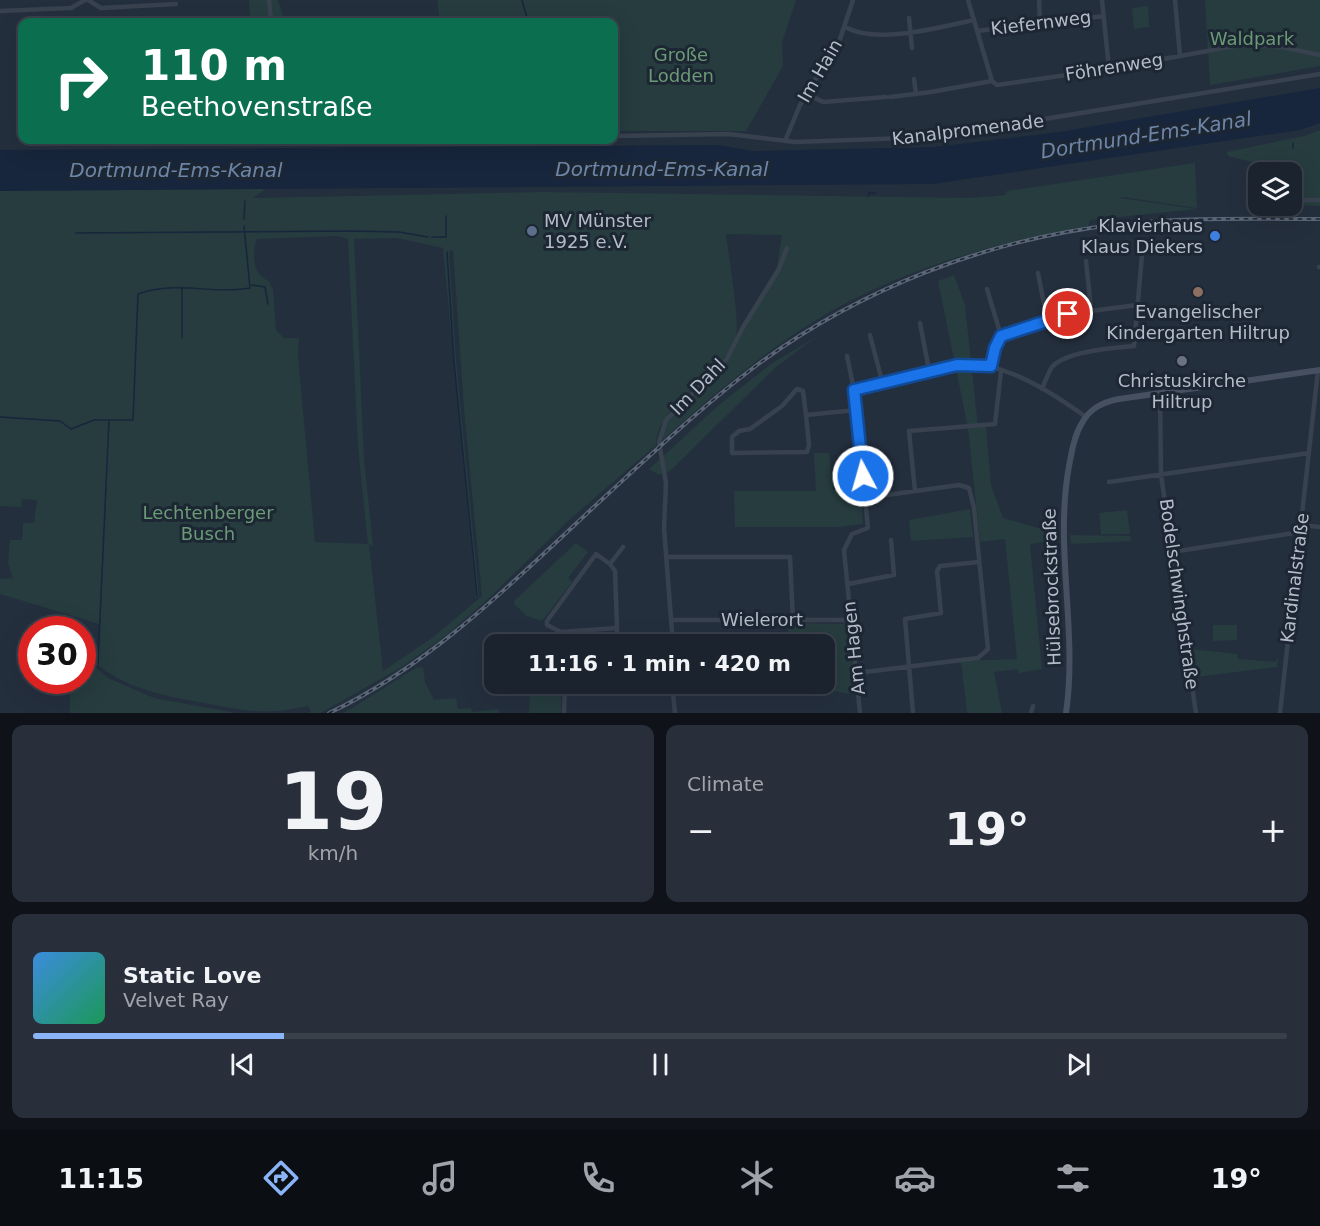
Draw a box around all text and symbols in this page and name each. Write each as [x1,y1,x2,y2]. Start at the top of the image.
street label: Kiefernweg [990,6,1092,39]
park label: Waldpark [1210,28,1295,49]
street label: Im Hain [793,35,846,106]
text: 110 m [141,41,287,90]
icon: right [42,42,120,120]
park label: Große Lodden [648,44,714,86]
street label: Föhrenweg [1063,48,1164,85]
text: Beethovenstraße [141,91,373,122]
water label: Dortmund-Ems-Kanal [1039,106,1254,164]
street label: Kanalpromenade [891,110,1045,149]
water label: Dortmund-Ems-Kanal [555,157,769,181]
water label: Dortmund-Ems-Kanal [69,158,283,182]
map controls [1248,162,1302,216]
button: layers [1248,162,1302,216]
place label: MV Münster 1925 e.V. [544,210,651,252]
place label: Klavierhaus Klaus Diekers [1081,215,1203,257]
marker: MV Münster 1925 e.V. [525,224,539,238]
marker: Klavierhaus Klaus Diekers [1208,229,1222,243]
marker: Evangelischer Kindergarten Hiltrup [1191,285,1205,299]
pin [1042,288,1093,339]
icon: arrive [1051,297,1084,330]
place label: Evangelischer Kindergarten Hiltrup [1106,301,1290,343]
street label: Im Dahl [666,354,729,419]
marker: Christuskirche Hiltrup [1175,354,1189,368]
place label: Christuskirche Hiltrup [1118,370,1246,412]
position arrow [831,444,895,508]
street label: Bodelschwinghstraße [1156,497,1203,691]
park label: Lechtenberger Busch [142,502,274,544]
street label: Hülsebrockstraße [1038,508,1065,666]
street label: Kardinalstraße [1276,512,1313,644]
street label: Am Hagen [838,600,869,696]
street label: Wielerort [721,609,803,630]
speed limit sign: 30 [18,616,96,694]
text: 11:16 · 1 min · 420 m [528,651,791,676]
text: 19 [279,757,387,847]
text: Climate [687,772,764,796]
text: 19° [944,803,1030,856]
text: − [687,811,715,850]
text: + [1259,811,1287,850]
text: km/h [308,841,358,865]
text: Static Love [123,963,261,988]
text: Velvet Ray [123,988,229,1012]
icon: previous [226,1048,259,1081]
icon: pause [644,1048,677,1081]
icon: next [1062,1048,1095,1081]
icon: directions [260,1157,302,1199]
icon: music [419,1157,461,1199]
icon: phone [577,1157,619,1199]
icon: climate [736,1157,778,1199]
icon: car [894,1157,936,1199]
icon: filters [1052,1157,1094,1199]
text: 11:15 [58,1163,144,1194]
text: 19° [1211,1163,1262,1194]

